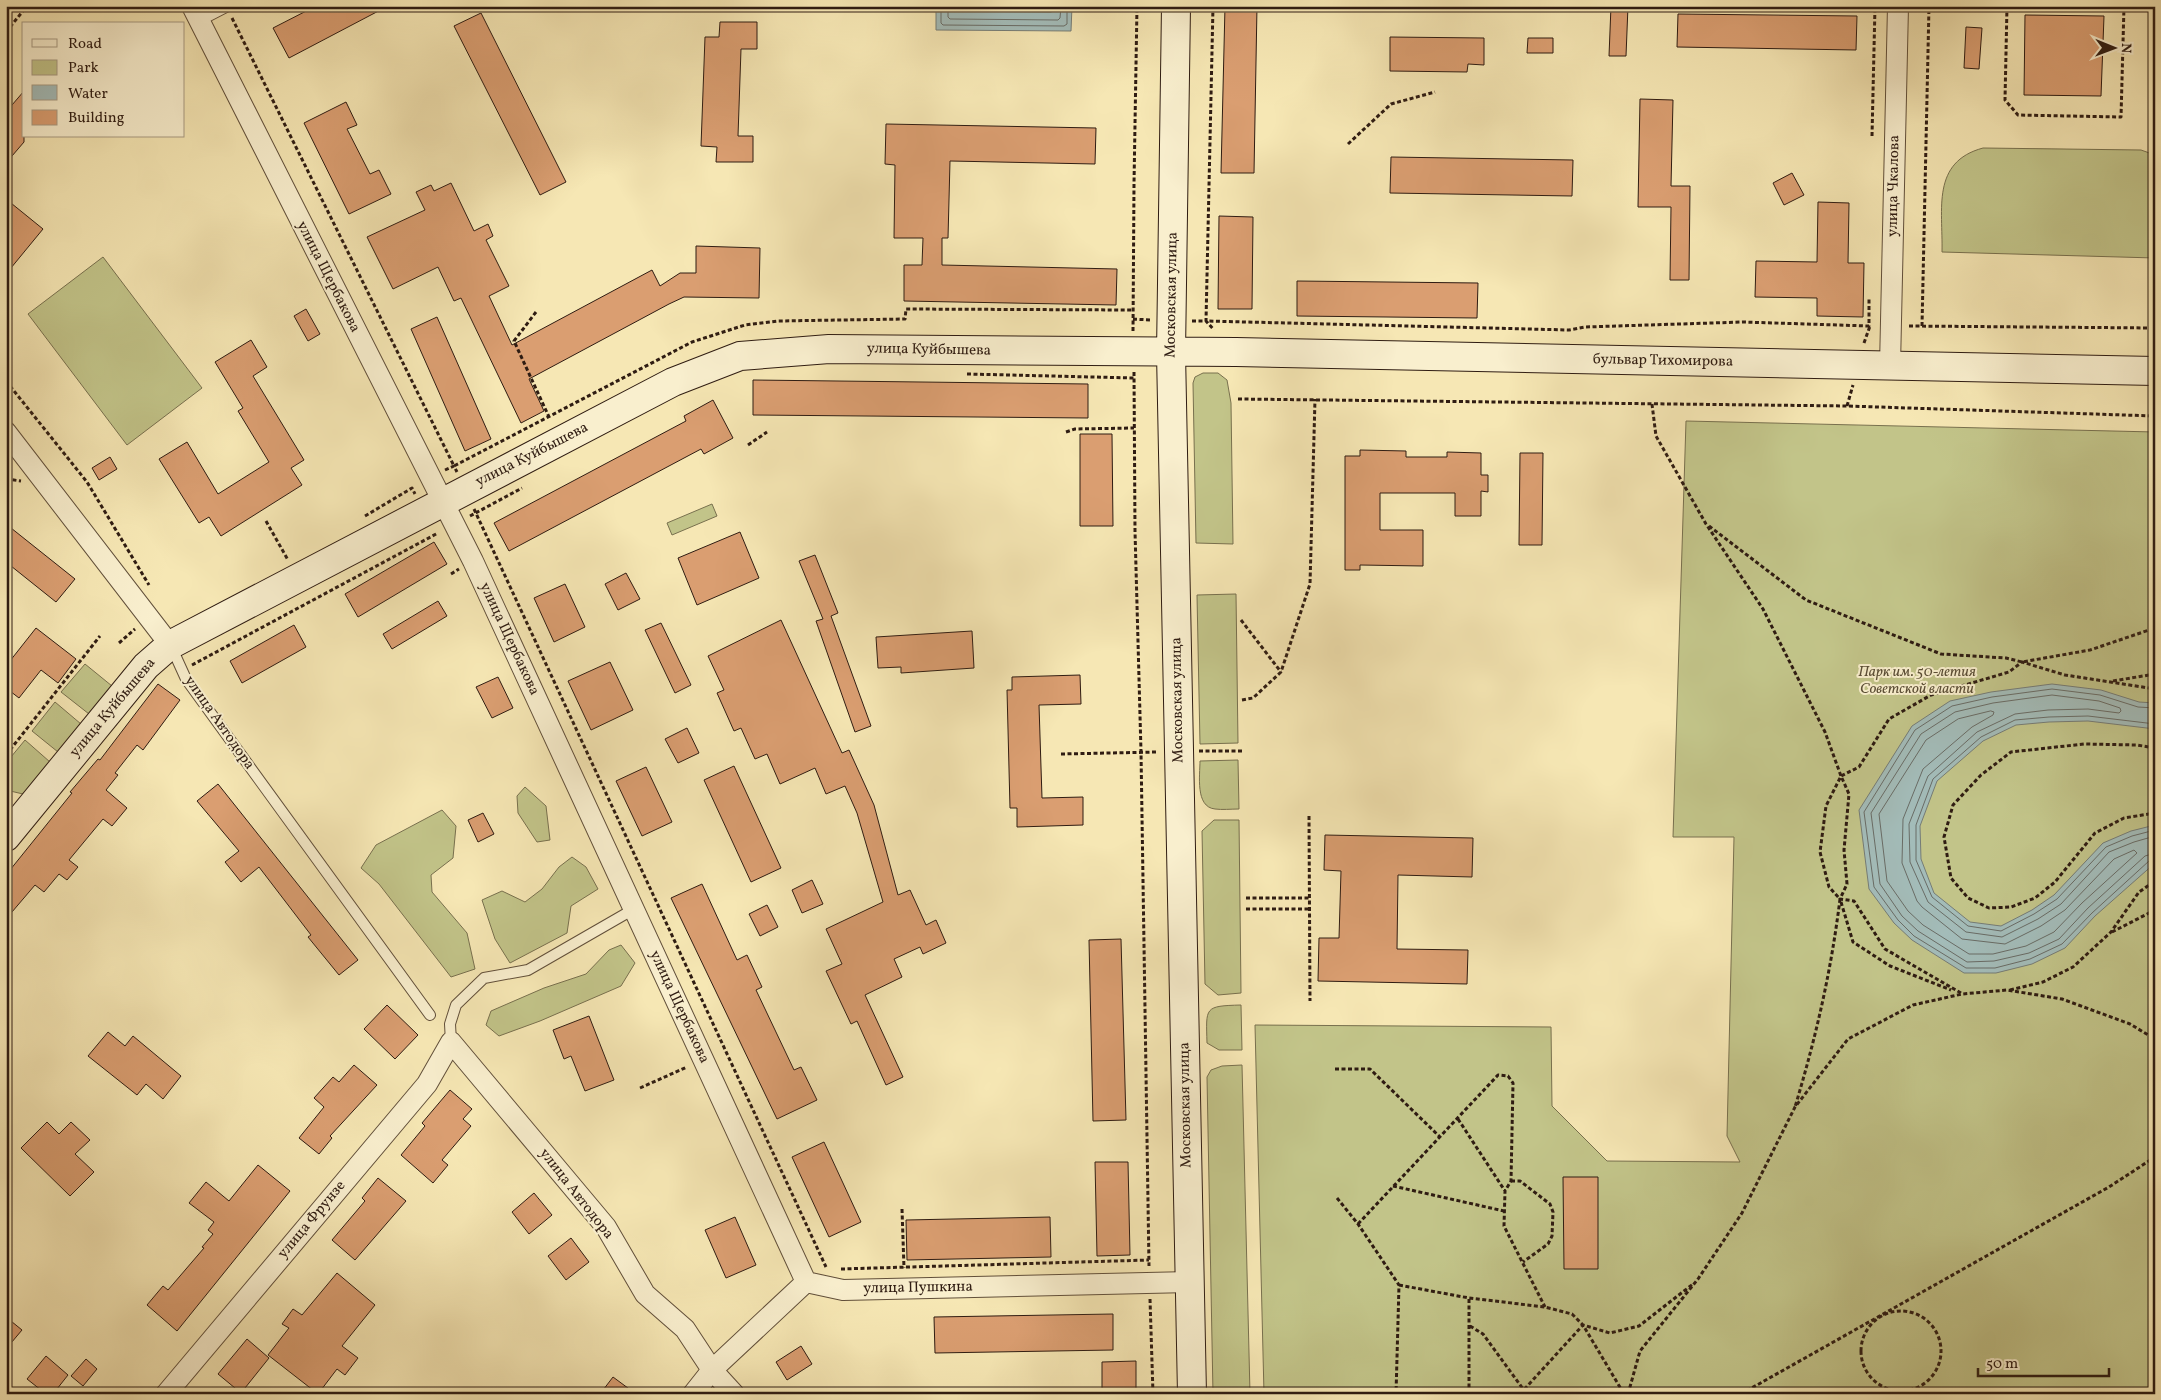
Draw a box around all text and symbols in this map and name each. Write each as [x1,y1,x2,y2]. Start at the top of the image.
legend [22,22,185,138]
north arrow [2088,22,2138,72]
text: Road [68,34,102,55]
text: N [2116,43,2135,53]
text: Park [68,58,99,79]
text: Water [68,84,108,105]
text: Building [68,108,125,129]
street label: улица Чкалова [1883,135,1905,237]
street label: улица Щербакова [291,218,365,336]
street label: Московская улица [1160,232,1184,358]
street label: улица Куйбышева [867,338,991,362]
street label: бульвар Тихомирова [1593,349,1733,373]
street label: улица Куйбышева [472,417,592,493]
street label: улица Щербакова [474,579,544,699]
street label: Московская улица [1166,637,1190,763]
street label: улица Куйбышева [65,654,161,762]
park label: Парк им. 50-летия Советской власти [1858,662,1976,700]
street label: улица Автодора [179,672,259,774]
street label: улица Щербакова [644,947,714,1067]
street label: Московская улица [1174,1042,1198,1168]
street label: улица Автодора [534,1144,618,1244]
street label: улица Фрунзе [273,1176,351,1264]
street label: улица Пушкина [863,1277,973,1299]
scale bar [1978,1345,2110,1377]
text: 50 m [1986,1354,2018,1375]

